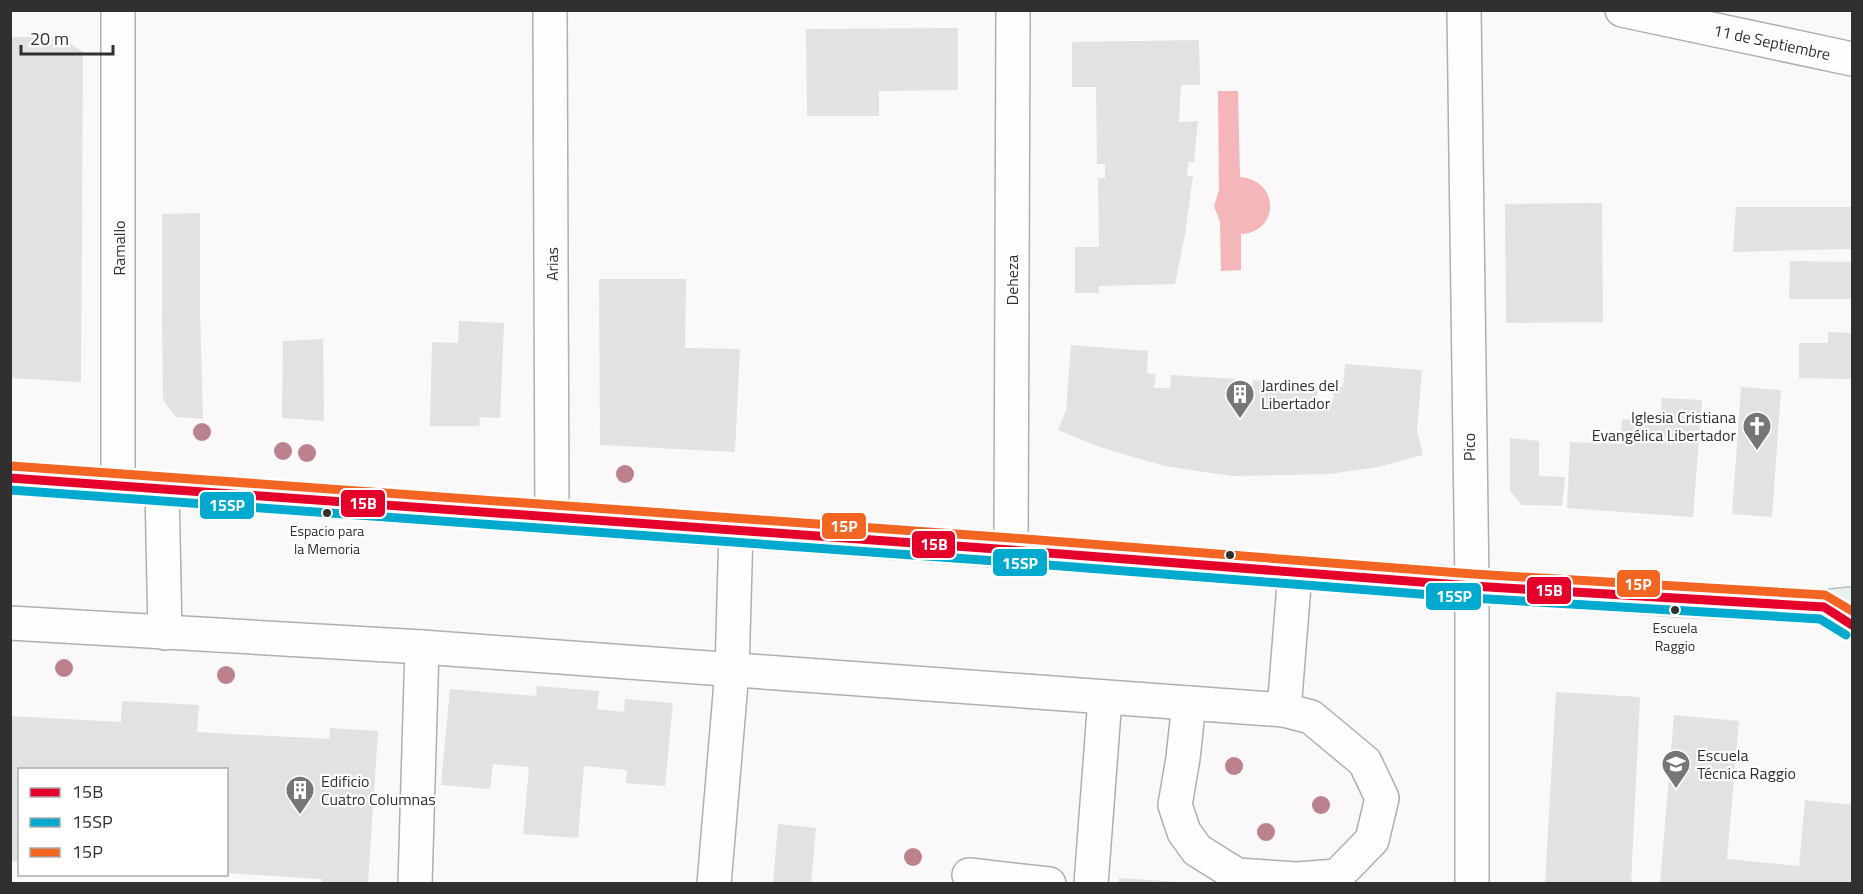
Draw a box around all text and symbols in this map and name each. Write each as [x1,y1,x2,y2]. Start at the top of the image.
scale bar [21,18,112,56]
street label: 11 de Septiembre [1711,18,1833,66]
text: 20 m [30,25,69,52]
street label: Ramallo [107,220,131,276]
street label: Arias [540,247,564,281]
street label: Deheza [1000,255,1024,305]
place label: Jardines del Libertador [1261,373,1339,415]
building icon: Jardines del Libertador [1224,378,1256,420]
place label: Iglesia Cristiana Evangélica Libertador [1592,405,1736,447]
church icon: Iglesia Cristiana Evangélica Libertador [1741,410,1773,452]
street label: Pico [1457,433,1481,461]
line badge: 15B [340,489,386,518]
line badge: 15SP [199,491,255,520]
text: 15B [349,491,377,515]
text: 15SP [209,493,246,517]
marker: Espacio para la Memoria [321,507,333,519]
line badge: 15P [821,512,867,540]
text: 15P [830,514,858,538]
place label: Espacio para la Memoria [290,520,364,559]
line badge: 15B [911,530,956,559]
text: 15B [920,532,948,556]
line badge: 15SP [992,548,1048,577]
unlabelled marker [1224,549,1236,561]
text: 15SP [1002,551,1039,575]
line badge: 15P [1616,569,1661,598]
text: 15P [1624,572,1652,596]
line badge: 15B [1526,576,1572,605]
text: 15B [1535,578,1563,602]
line badge: 15SP [1425,582,1482,611]
text: 15SP [1436,584,1473,608]
marker: Escuela Raggio [1669,604,1681,616]
place label: Escuela Raggio [1652,617,1698,656]
place label: Escuela Técnica Raggio [1697,743,1796,785]
school or university icon: Escuela Técnica Raggio [1660,748,1692,790]
legend [18,768,228,876]
place label: Edificio Cuatro Columnas [321,769,436,811]
building icon: Edificio Cuatro Columnas [284,774,316,816]
text: 15B [72,778,103,805]
text: 15SP [72,808,113,835]
text: 15P [72,838,103,865]

